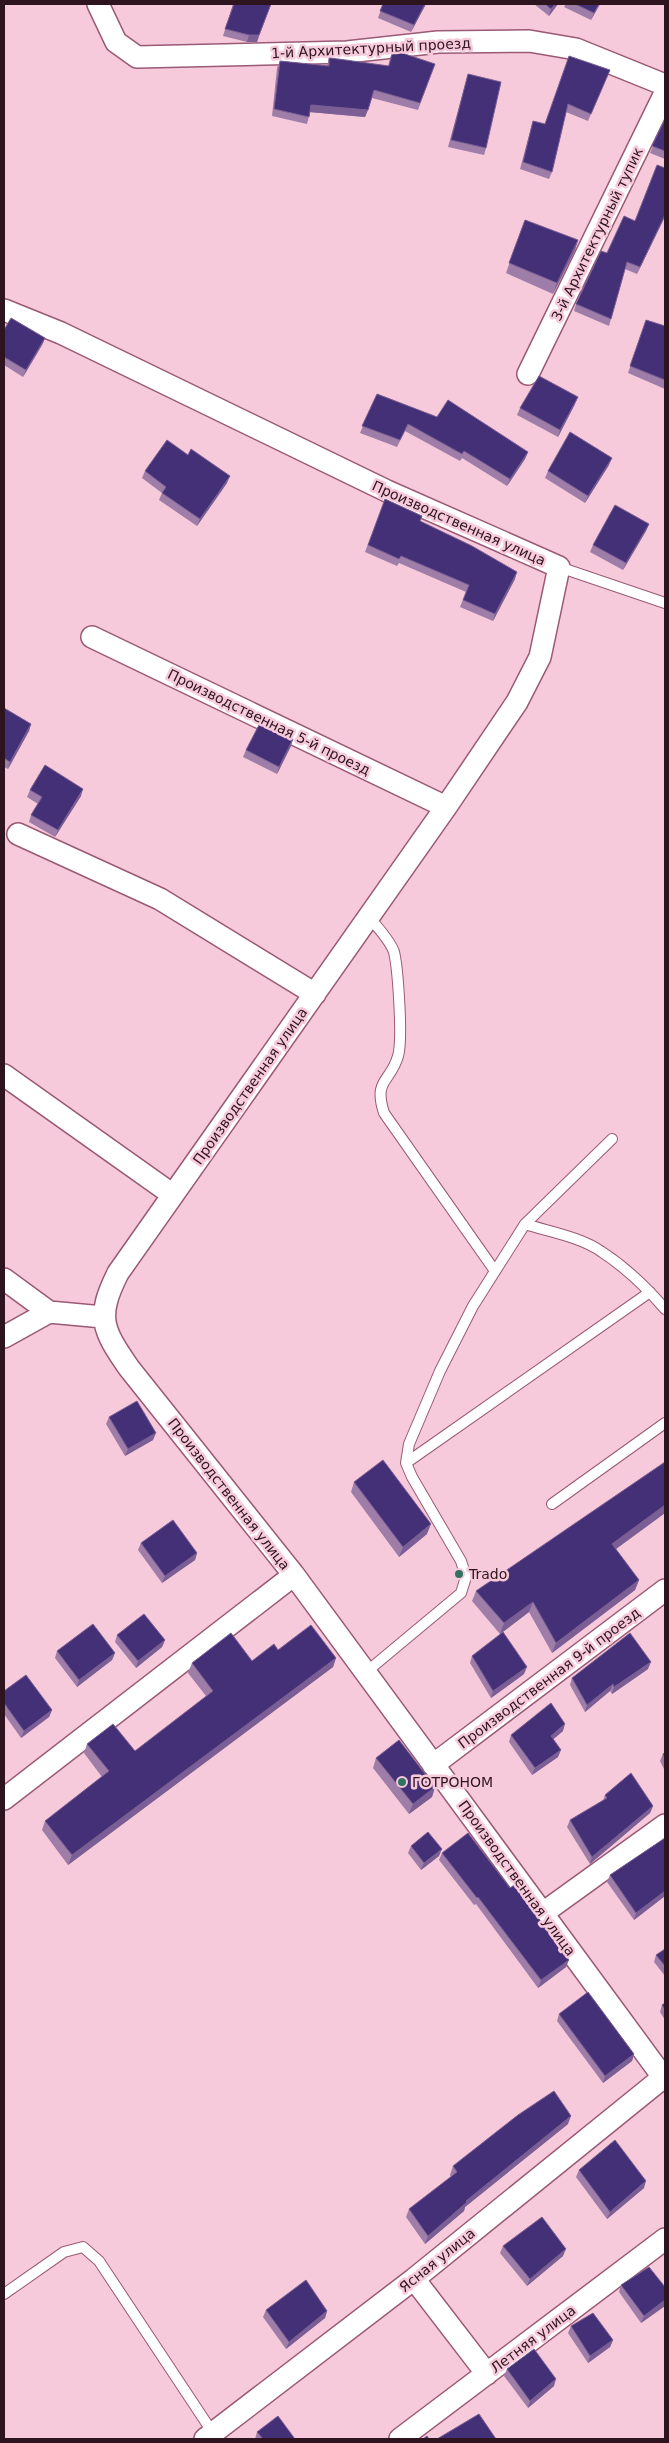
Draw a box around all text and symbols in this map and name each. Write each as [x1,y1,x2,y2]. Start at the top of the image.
street label: 1-й Архитектурный проезд [271,35,471,61]
street label: 3-й Архитектурный тупик [548,145,646,323]
street label: Производственная улица [370,477,548,569]
street label: Производственная 5-й проезд [165,666,373,778]
street label: Производственная улица [190,1004,310,1168]
street label: Производственная улица [165,1415,293,1573]
place label: Trado [468,1566,507,1582]
marker: Trado [453,1568,465,1580]
street label: Производственная 9-й проезд [455,1604,643,1752]
place label: ГОТРОНОМ [412,1774,493,1790]
marker: ГОТРОНОМ [396,1776,408,1788]
street label: Производственная улица [455,1797,579,1959]
street label: Ясная улица [396,2225,478,2295]
street label: Летняя улица [487,2302,579,2376]

